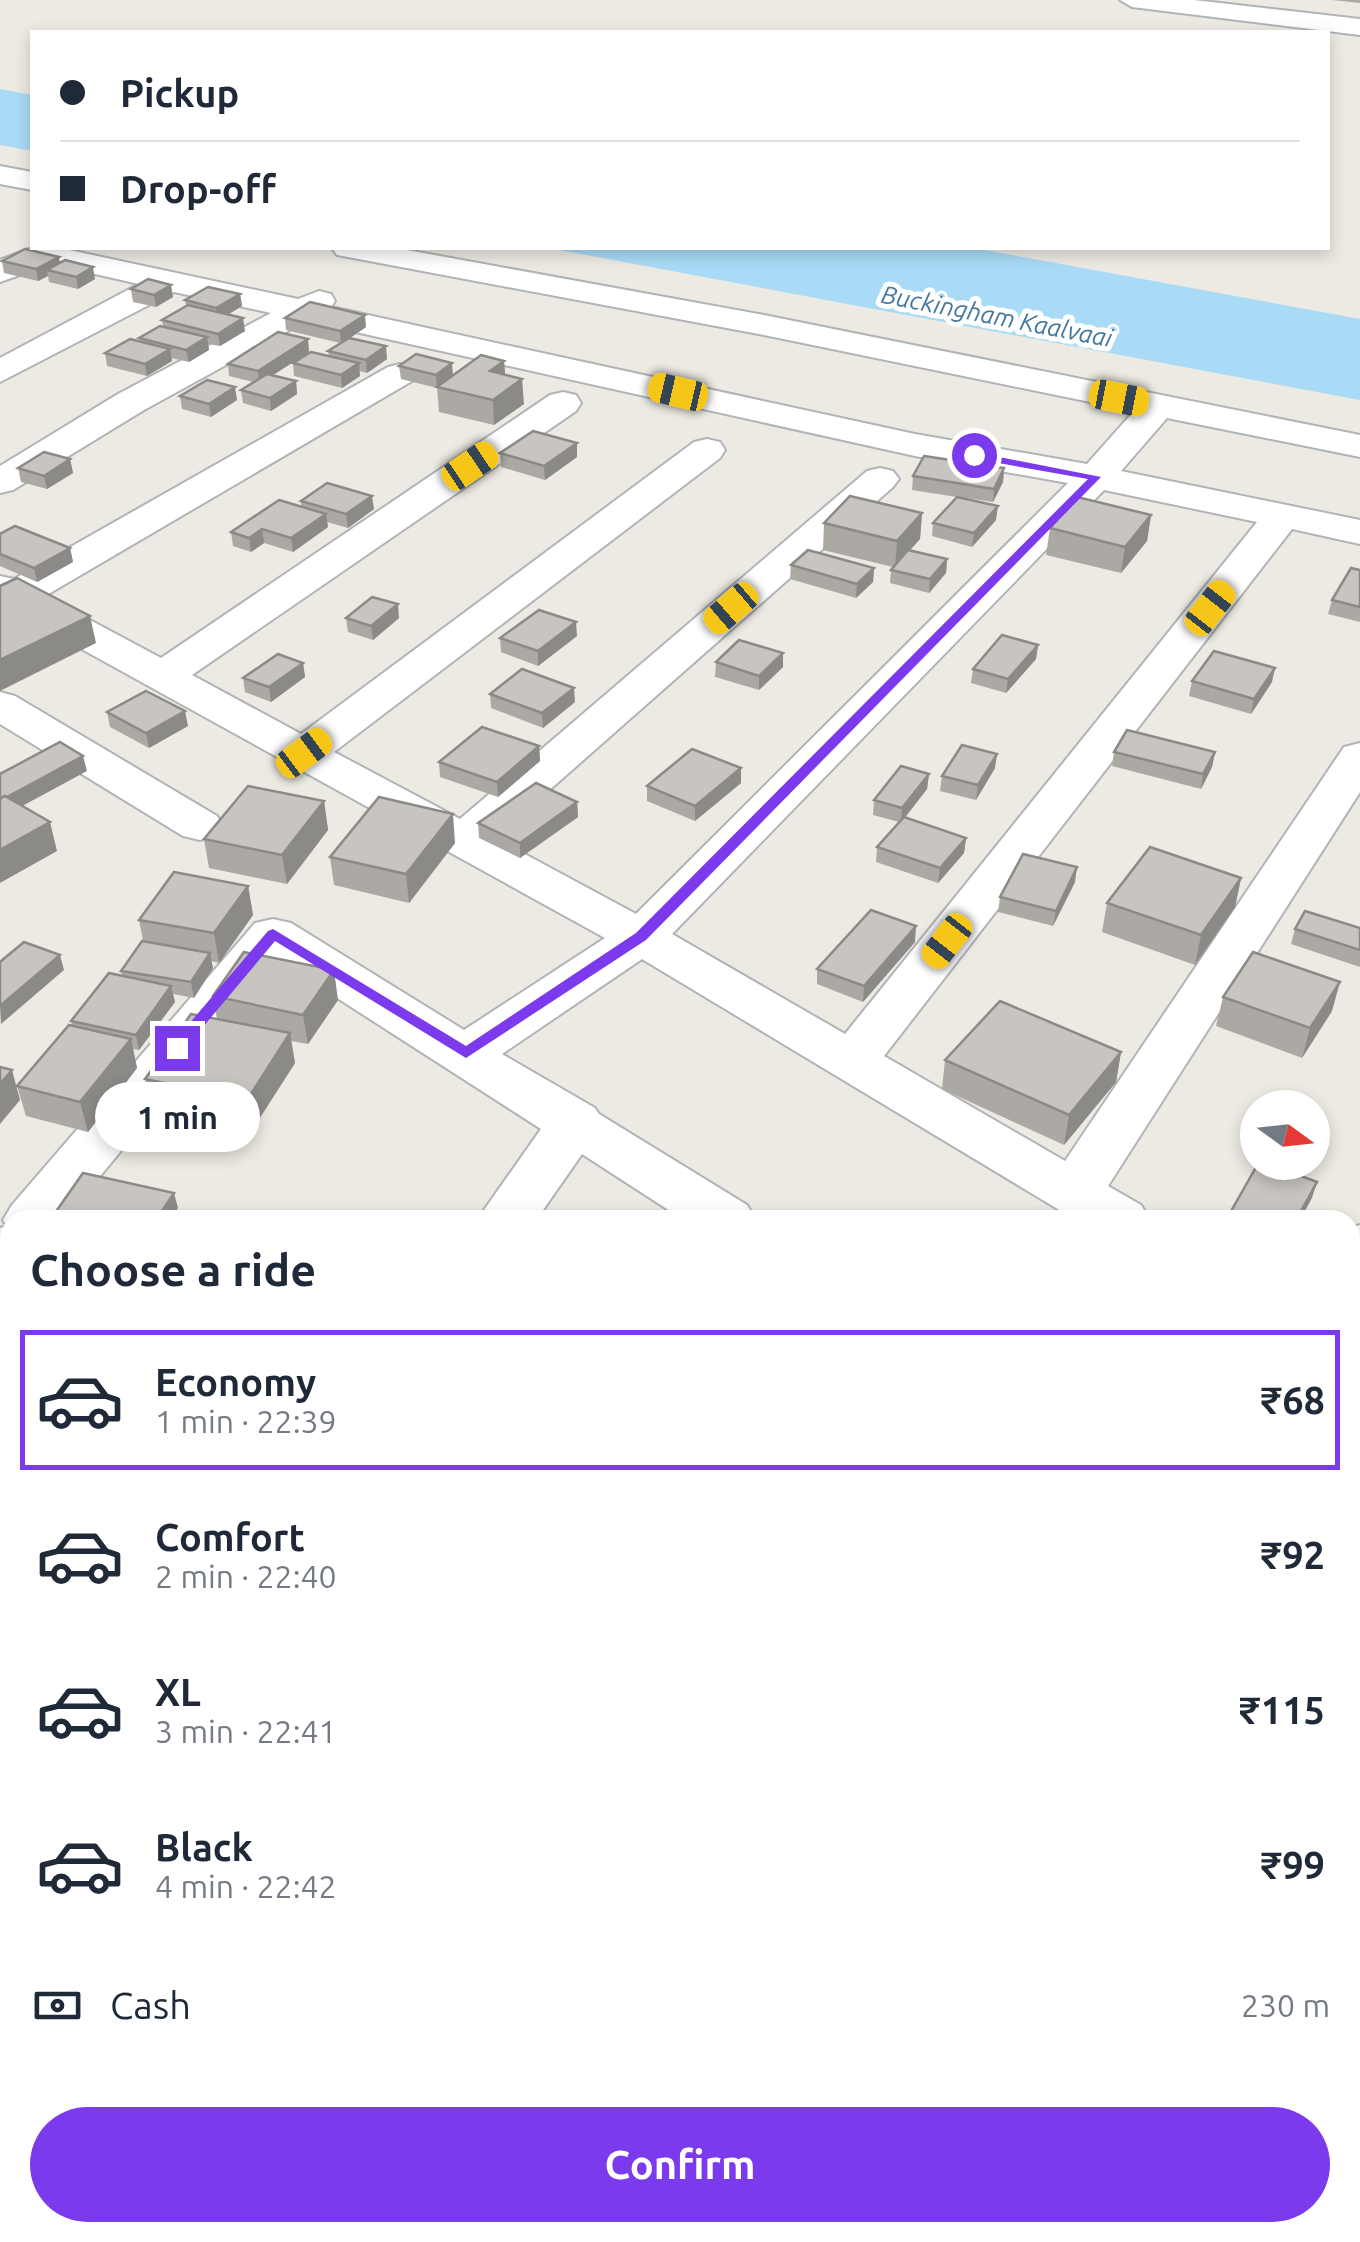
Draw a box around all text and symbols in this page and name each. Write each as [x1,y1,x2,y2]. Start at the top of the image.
text: Pickup [120,72,239,114]
text: Drop-off [120,168,276,210]
water label: Buckingham Kaalvaai [879,280,1116,352]
car [645,371,711,413]
car [1087,378,1151,418]
route start [952,433,997,478]
car [437,437,503,495]
car [1180,575,1240,641]
car [699,577,763,639]
car [271,723,337,783]
car [917,908,977,974]
route end [155,1026,200,1071]
callout: 1 min [94,1083,260,1153]
north arrow [1240,1090,1330,1180]
map controls [1240,1090,1330,1180]
text: 1 min [137,1099,218,1135]
text: Choose a ride [30,1244,316,1295]
icon: car [35,1355,125,1445]
text: Economy [155,1361,316,1403]
text: ₹68 [1261,1379,1325,1421]
text: 1 min · 22:39 [155,1403,337,1439]
icon: car [35,1510,125,1600]
text: Comfort [155,1516,305,1558]
text: ₹92 [1261,1534,1325,1576]
text: 2 min · 22:40 [155,1558,337,1594]
icon: car [35,1665,125,1755]
text: XL [155,1671,201,1713]
text: ₹115 [1239,1689,1325,1731]
text: 3 min · 22:41 [155,1713,337,1749]
icon: car [35,1820,125,1910]
text: Black [155,1826,253,1868]
text: ₹99 [1261,1844,1325,1886]
text: 4 min · 22:42 [155,1868,337,1904]
icon: cash [30,1978,85,2033]
text: Cash [110,1984,191,2026]
text: 230 m [1241,1987,1330,2023]
button: Confirm [30,2107,1330,2222]

